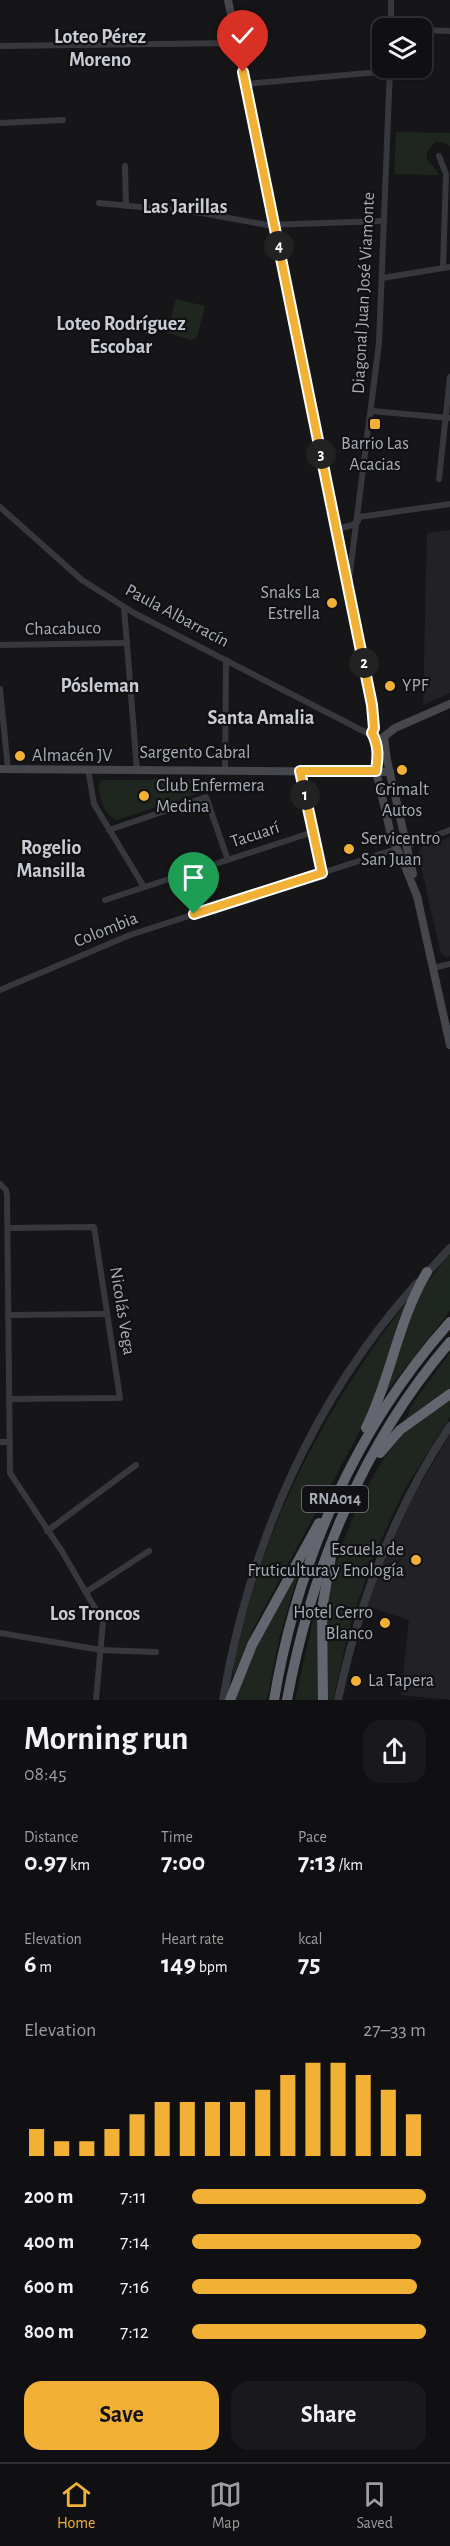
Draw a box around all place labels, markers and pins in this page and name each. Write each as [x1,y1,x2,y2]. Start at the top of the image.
pin [217,10,268,72]
pin: 4 [264,231,294,261]
marker: Barrio Las Acacias [368,417,382,431]
place label: Barrio Las Acacias [341,435,409,474]
pin: 3 [306,439,336,469]
place label: Snaks La Estrella [260,584,320,623]
marker: Snaks La Estrella [325,596,339,610]
pin: 2 [349,648,379,678]
place label: YPF [402,677,429,695]
marker: YPF [383,679,397,693]
place label: Almacén JV [32,747,113,765]
marker: Almacén JV [13,749,27,763]
marker: Grimalt Autos [395,763,409,777]
place label: Club Enfermera Medina [156,777,265,816]
pin: 1 [290,780,320,810]
place label: Grimalt Autos [375,781,429,820]
marker: Club Enfermera Medina [137,789,151,803]
place label: Servicentro San Juan [361,830,440,869]
marker: Servicentro San Juan [342,842,356,856]
pin [168,852,219,914]
place label: Escuela de Fruticultura y Enología [248,1541,404,1580]
marker: Escuela de Fruticultura y Enología [409,1553,423,1567]
place label: Hotel Cerro Blanco [293,1604,373,1643]
marker: Hotel Cerro Blanco [378,1616,392,1630]
place label: La Tapera [368,1672,434,1690]
marker: La Tapera [349,1674,363,1688]

